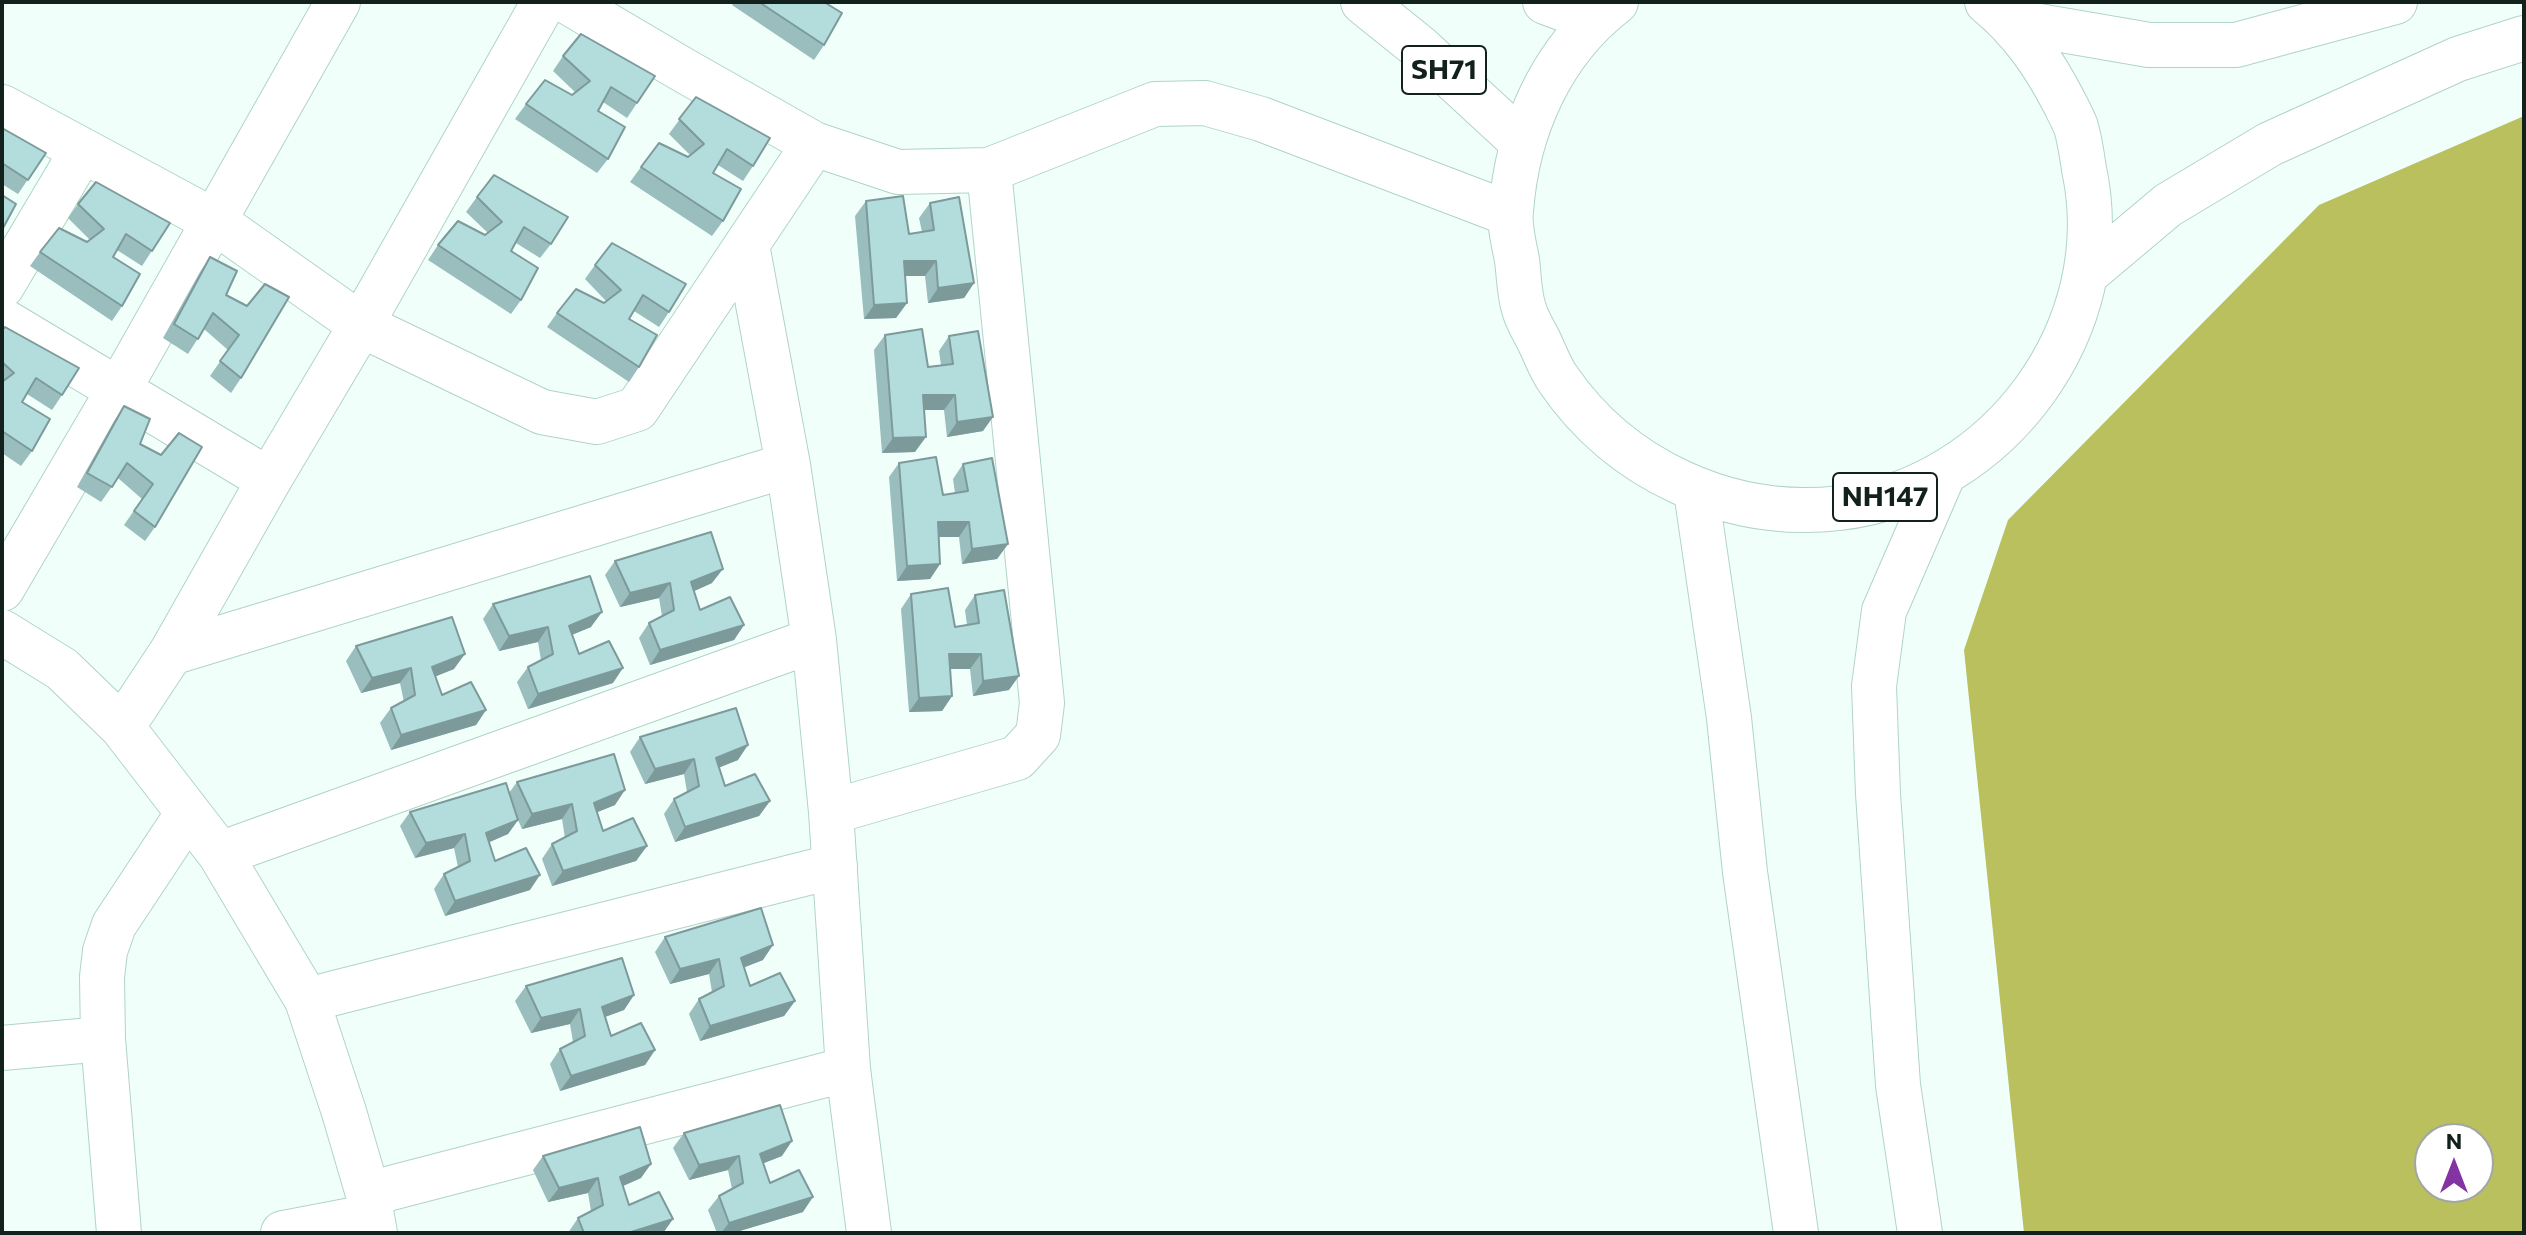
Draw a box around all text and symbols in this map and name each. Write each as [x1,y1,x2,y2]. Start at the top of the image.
road number: SH71 [1402,46,1486,94]
road number: NH147 [1833,473,1937,521]
north arrow [2414,1123,2494,1203]
text: N [2446,1127,2462,1154]

